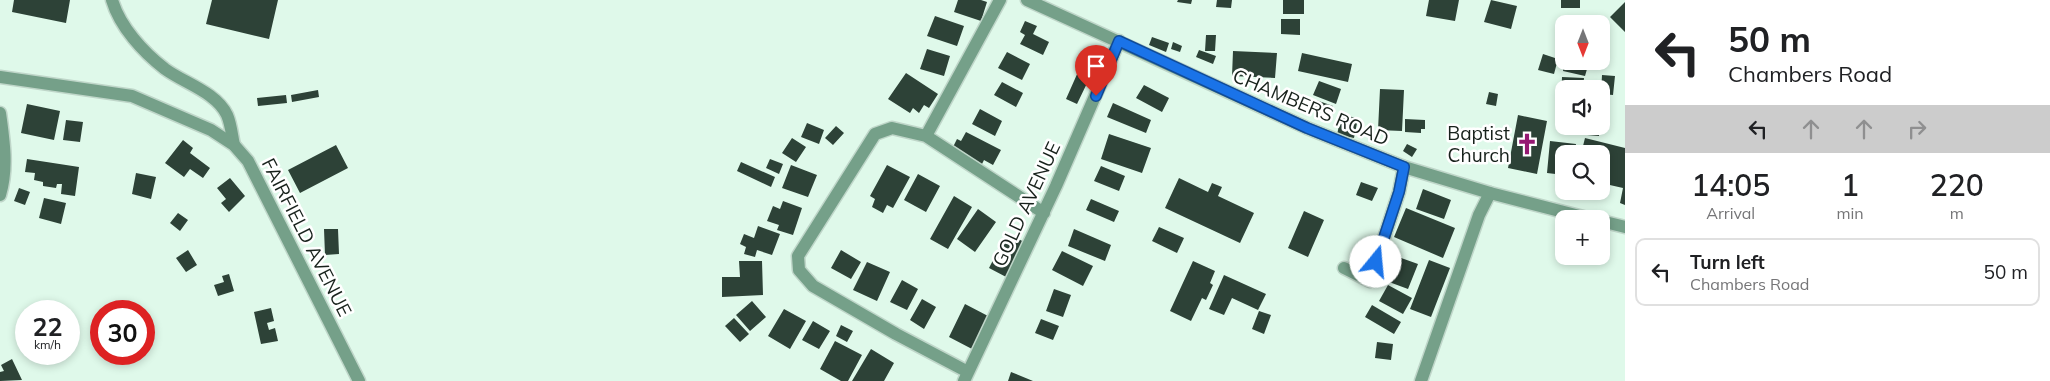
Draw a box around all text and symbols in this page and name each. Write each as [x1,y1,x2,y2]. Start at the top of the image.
north arrow [1555,15,1610,70]
map controls [1555,15,1610,265]
text: 50 m [1728,17,1811,61]
icon: left [1645,20,1710,85]
pin [1075,45,1117,96]
icon: arrive [1082,52,1110,80]
text: Chambers Road [1728,60,1892,88]
street label: CHAMBERS ROAD [1229,63,1393,151]
button: sound [1555,80,1610,135]
icon: left [1744,115,1772,143]
icon: ahead [1797,115,1825,143]
icon: ahead [1850,115,1878,143]
icon: right [1903,115,1931,143]
place label: Baptist Church [1447,121,1510,167]
church icon: Baptist Church [1514,131,1540,157]
street label: GOLD AVENUE [987,138,1065,270]
button: search [1555,145,1610,200]
street label: FAIRFIELD AVENUE [257,154,357,320]
text: 14:05 [1691,166,1770,204]
text: 1 [1841,166,1859,204]
text: 220 [1930,166,1984,204]
text: Arrival [1706,203,1755,223]
text: min [1836,203,1864,223]
text: m [1950,203,1964,223]
button: + [1555,210,1610,265]
position arrow [1349,235,1401,287]
text: Turn left [1690,250,1765,274]
icon: left [1647,258,1675,286]
text: 50 m [1984,260,2028,284]
text: Chambers Road [1690,274,1809,294]
speed limit sign: 30 [90,300,155,365]
text: 22 [32,311,63,342]
text: km/h [34,337,61,352]

